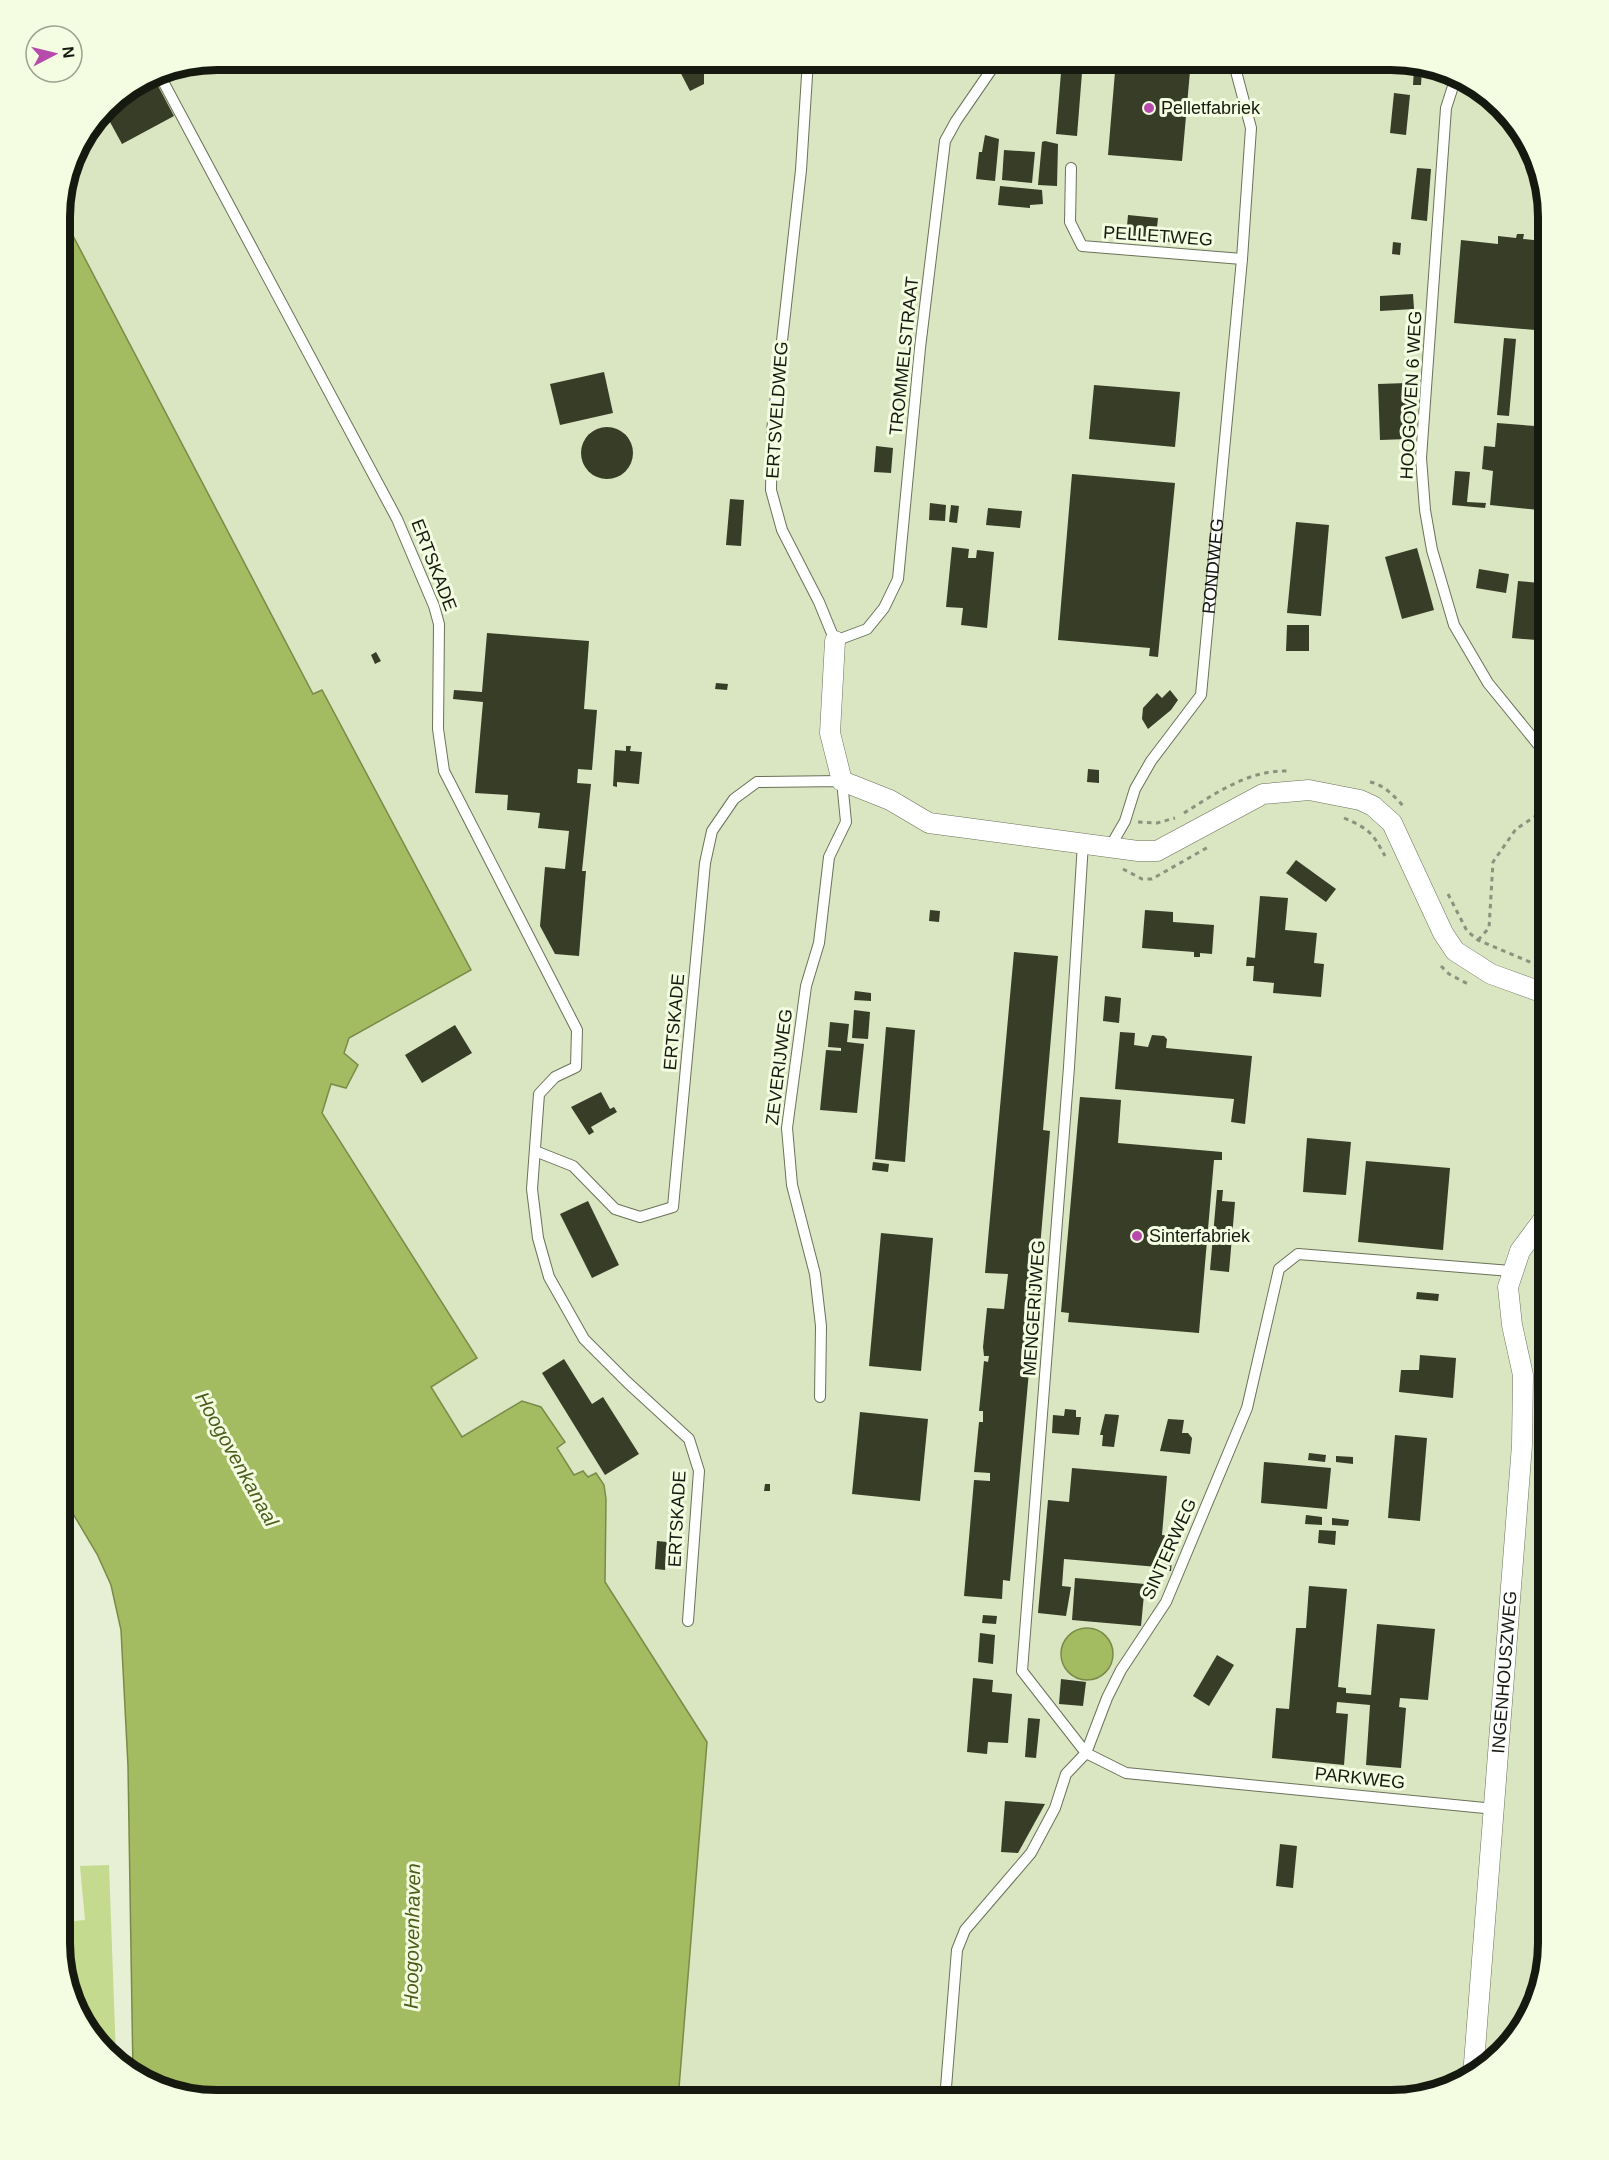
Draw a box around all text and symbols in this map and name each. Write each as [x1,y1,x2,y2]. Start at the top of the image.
north arrow [24,24,84,84]
text: N [59,45,78,59]
place label: Pelletfabriek [1161,98,1261,118]
marker: Pelletfabriek [1142,101,1156,115]
street label: PELLETWEG [1102,222,1214,250]
street label: TROMMELSTRAAT [886,276,922,436]
street label: HOOGOVEN 6 WEG [1397,310,1425,480]
street label: ERTSVELDWEG [762,341,792,479]
street label: ERTSKADE [407,516,461,614]
street label: RONDWEG [1199,517,1228,615]
street label: ERTSKADE [660,973,688,1071]
street label: ZEVERIJWEG [762,1008,796,1126]
place label: Sinterfabriek [1149,1226,1251,1246]
marker: Sinterfabriek [1130,1229,1144,1243]
street label: MENGERIJWEG [1019,1239,1049,1377]
water label: Hoogovenkanaal [191,1388,283,1530]
street label: ERTSKADE [664,1470,690,1568]
street label: SINTERWEG [1138,1495,1200,1603]
street label: INGENHOUSZWEG [1488,1590,1521,1754]
street label: PARKWEG [1314,1763,1406,1793]
water label: Hoogovenhaven [400,1863,424,2009]

